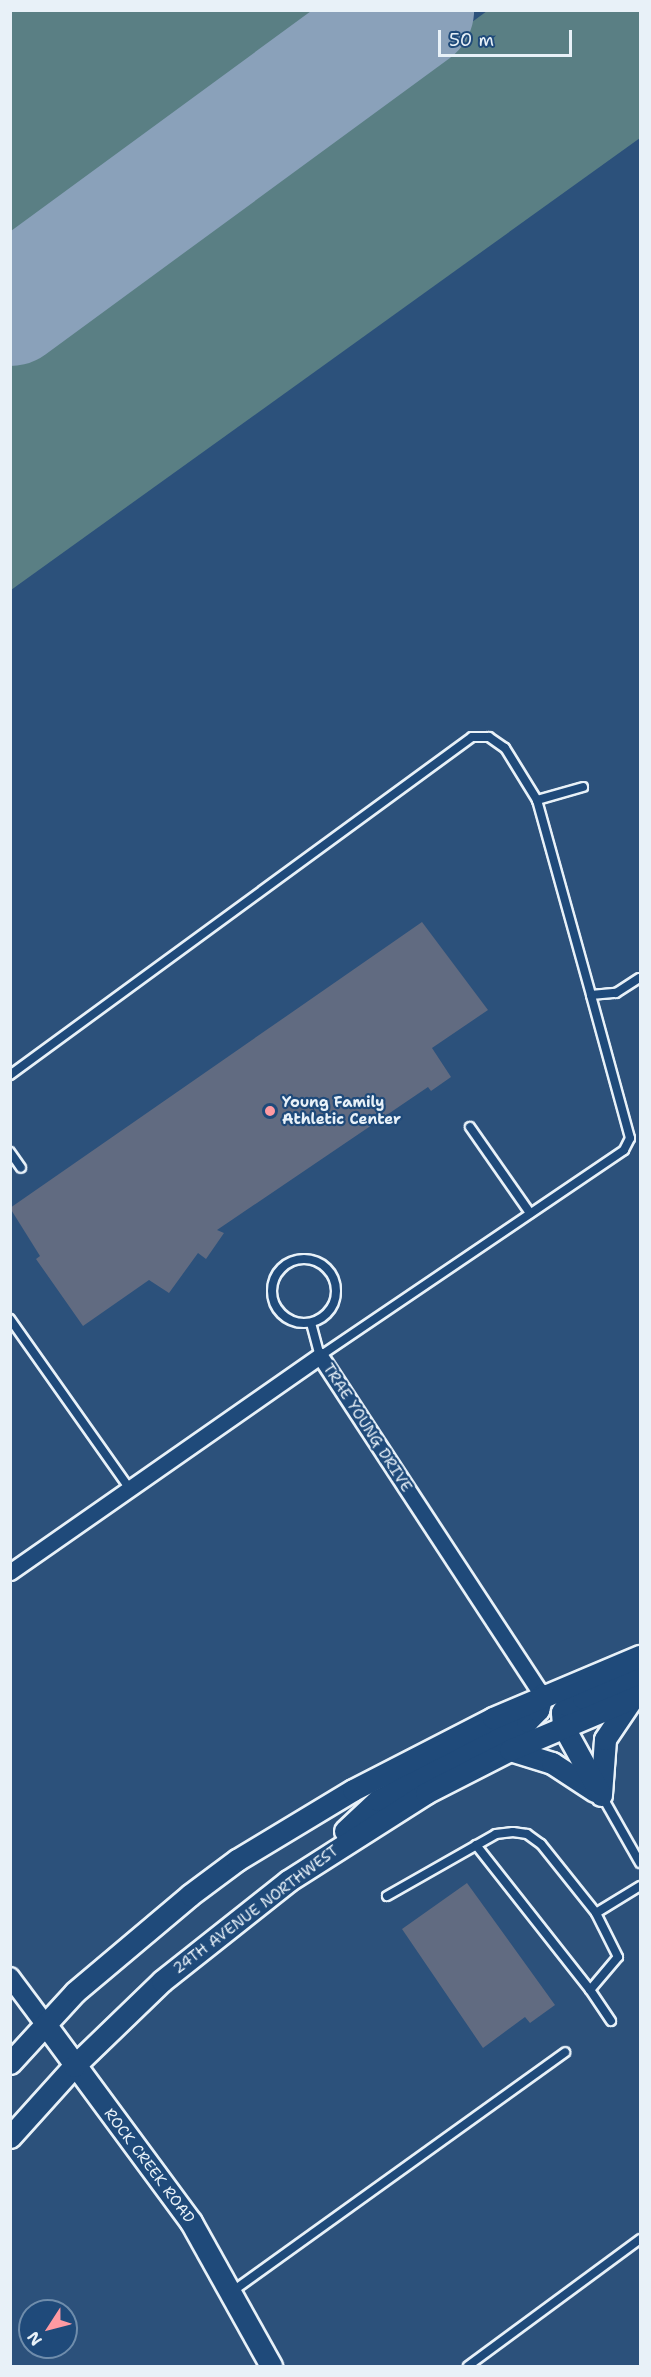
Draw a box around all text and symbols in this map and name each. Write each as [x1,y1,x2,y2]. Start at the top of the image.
scale bar [441,18,574,56]
text: 50 m [449,28,494,52]
place label: Young Family Athletic Center [282,1093,401,1128]
marker: Young Family Athletic Center [263,1104,277,1118]
street label: TRAE YOUNG DRIVE [319,1360,415,1496]
street label: 24TH AVENUE NORTHWEST [170,1842,342,1978]
street label: ROCK CREEK ROAD [100,2105,198,2227]
north arrow [18,2299,78,2359]
text: N [22,2327,47,2350]

